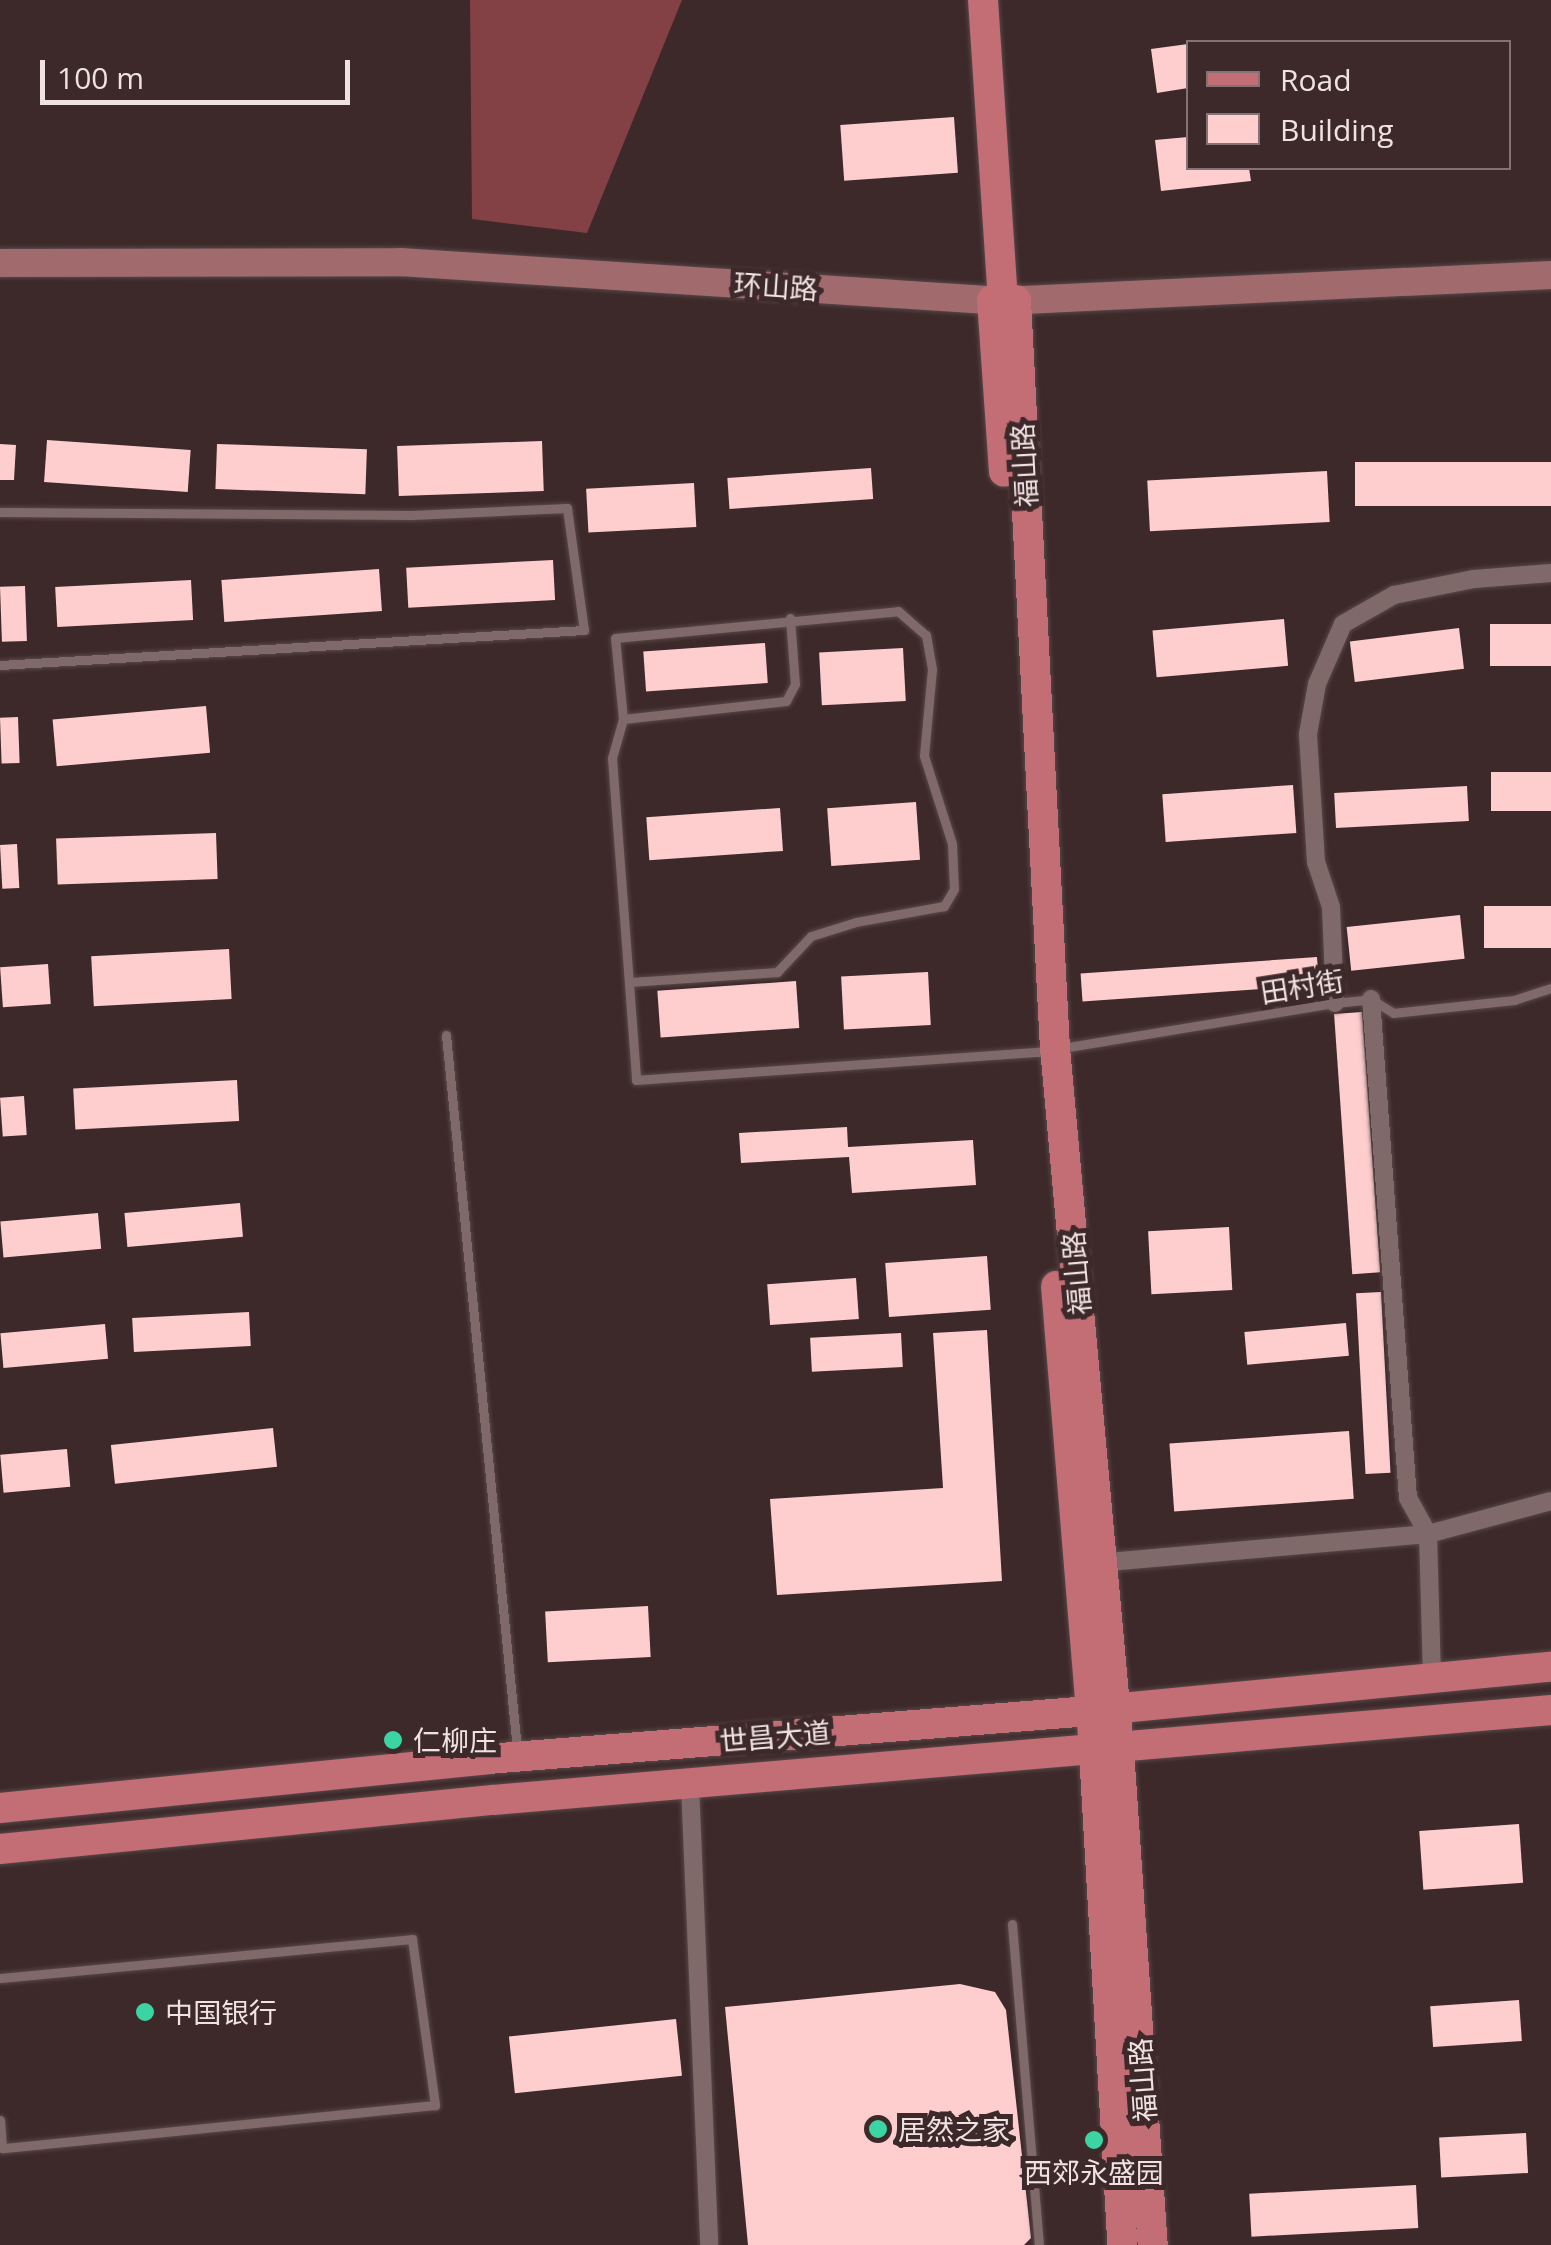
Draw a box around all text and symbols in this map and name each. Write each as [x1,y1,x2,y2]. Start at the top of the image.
scale bar [45,40,355,102]
legend [1186,40,1511,170]
text: 100 m [57,57,144,98]
text: Road [1280,59,1352,100]
text: Building [1280,109,1394,150]
street label: 环山路 [733,266,819,306]
street label: 福山路 [1005,422,1043,508]
street label: 田村街 [1258,963,1346,1009]
street label: 福山路 [1056,1230,1096,1316]
street label: 世昌大道 [718,1714,832,1758]
place label: 仁柳庄 [413,1723,497,1757]
marker: 仁柳庄 [382,1729,404,1751]
place label: 中国银行 [165,1995,277,2029]
marker: 中国银行 [134,2001,156,2023]
street label: 福山路 [1122,2037,1162,2123]
place label: 居然之家 [898,2112,1010,2146]
marker: 居然之家 [867,2118,889,2140]
marker: 西郊永盛园 [1083,2129,1105,2151]
place label: 西郊永盛园 [1024,2155,1164,2189]

